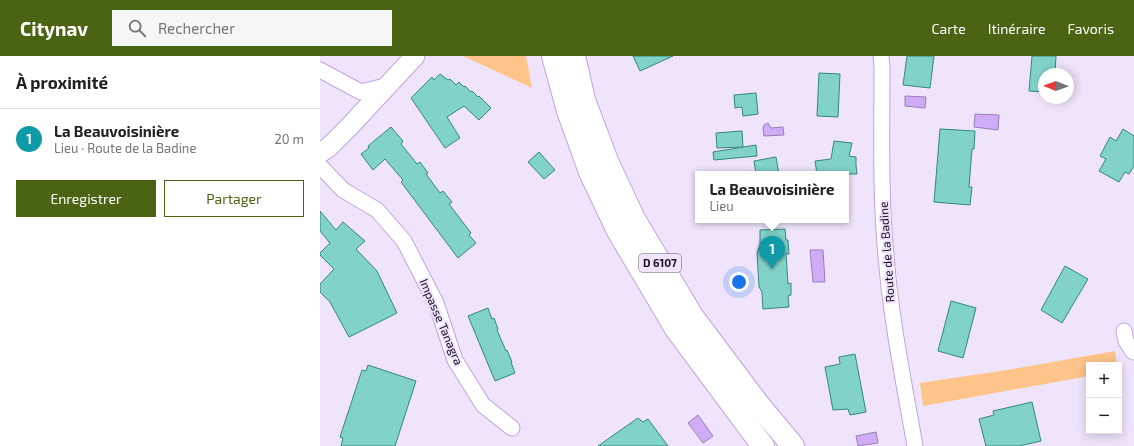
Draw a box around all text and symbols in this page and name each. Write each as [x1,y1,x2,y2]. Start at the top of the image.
search box [112,10,392,46]
text: Citynav [20,17,88,40]
icon: search [126,17,148,39]
text: Rechercher [158,19,235,37]
text: Carte [932,20,966,37]
text: Itinéraire [988,20,1046,37]
text: Favoris [1068,20,1114,37]
north arrow [1038,68,1074,104]
text: À proximité [16,72,108,92]
text: La Beauvoisinière [54,122,179,140]
text: 1 [26,131,32,147]
text: 20 m [275,131,304,147]
text: Lieu · Route de la Badine [54,140,196,156]
popup [695,171,849,223]
button: Enregistrer [16,180,156,217]
button: Partager [164,180,304,217]
text: La Beauvoisinière [709,180,835,198]
text: Lieu [709,198,734,214]
street label: Route de la Badine [876,201,897,303]
pin: 1 [759,236,785,269]
road number: D 6107 [639,254,681,272]
your location [729,272,749,292]
street label: Impasse Tanagra [417,276,466,367]
map controls [1086,362,1122,434]
button: + [1086,362,1122,398]
button: − [1086,398,1122,434]

